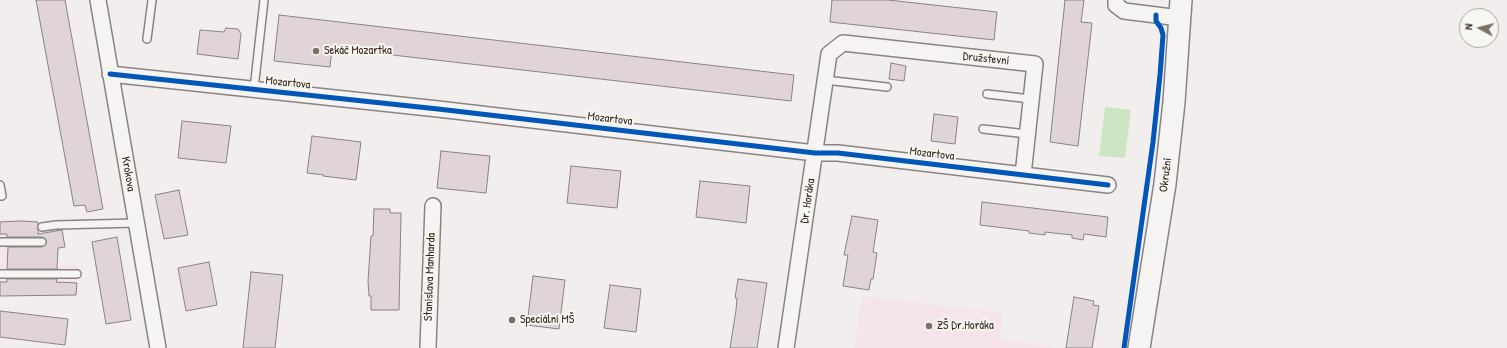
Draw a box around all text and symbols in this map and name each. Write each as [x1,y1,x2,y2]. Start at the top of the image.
north arrow [1459,8,1499,48]
text: N [1461,23,1475,30]
place label: Sekáč Mozartka [324,44,392,58]
marker: Sekáč Mozartka [311,46,321,56]
street label: Družstevní [962,49,1010,69]
street label: Mozartova [265,73,311,93]
street label: Mozartova [587,109,633,129]
street label: Mozartova [909,144,955,164]
street label: Krokova [118,155,138,193]
street label: Okružní [1157,157,1175,193]
street label: Dr. Horáka [798,178,818,224]
street label: Stanislava Manharda [421,233,439,321]
place label: Speciální MŠ [520,313,574,327]
marker: Speciální MŠ [507,315,517,325]
place label: ZŠ Dr.Horáka [937,319,994,333]
marker: ZŠ Dr.Horáka [924,321,934,331]

